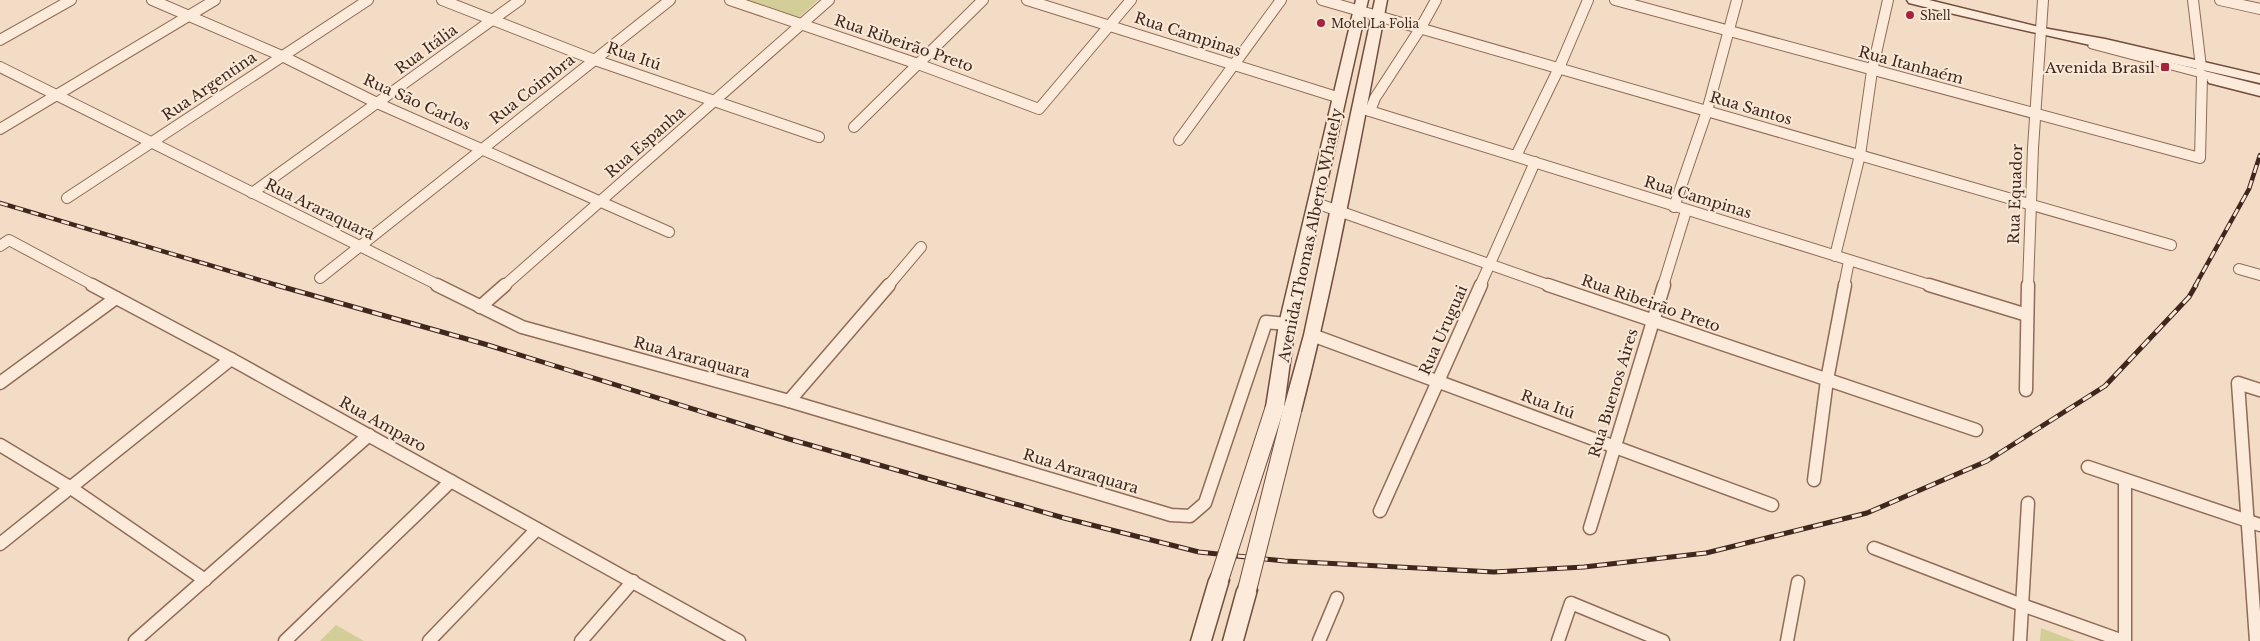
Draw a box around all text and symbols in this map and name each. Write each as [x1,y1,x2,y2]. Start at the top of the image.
street label: Rua Campinas [1132,8,1244,60]
place label: Shell [1920,8,1951,23]
marker: Shell [1904,9,1916,21]
street label: Rua Ribeirão Preto [832,10,976,76]
place label: Motel La Folia [1331,16,1419,31]
marker: Motel La Folia [1315,17,1327,29]
street label: Rua Itália [391,20,461,78]
street label: Rua Itú [604,38,664,74]
street label: Rua Itanhaém [1856,42,1966,88]
street label: Rua Argentina [158,47,260,125]
street label: Rua Coimbra [486,49,579,128]
place label: Avenida Brasil [2044,58,2155,77]
marker: Avenida Brasil [2159,61,2171,73]
street label: Rua São Carlos [360,70,474,134]
street label: Rua Santos [1708,87,1795,129]
street label: Rua Espanha [601,102,689,182]
street label: Avenida Thomas Alberto Whately [1274,106,1346,365]
street label: Rua Equador [2004,143,2026,245]
street label: Rua Campinas [1642,172,1754,222]
street label: Rua Araraquara [262,174,379,244]
street label: Rua Ribeirão Preto [1579,270,1723,336]
street label: Rua Uruguai [1415,282,1471,378]
street label: Rua Buenos Aires [1584,326,1642,460]
street label: Rua Araraquara [632,332,753,382]
street label: Rua Itú [1518,385,1578,423]
street label: Rua Amparo [336,392,430,456]
street label: Rua Araraquara [1021,444,1142,498]

